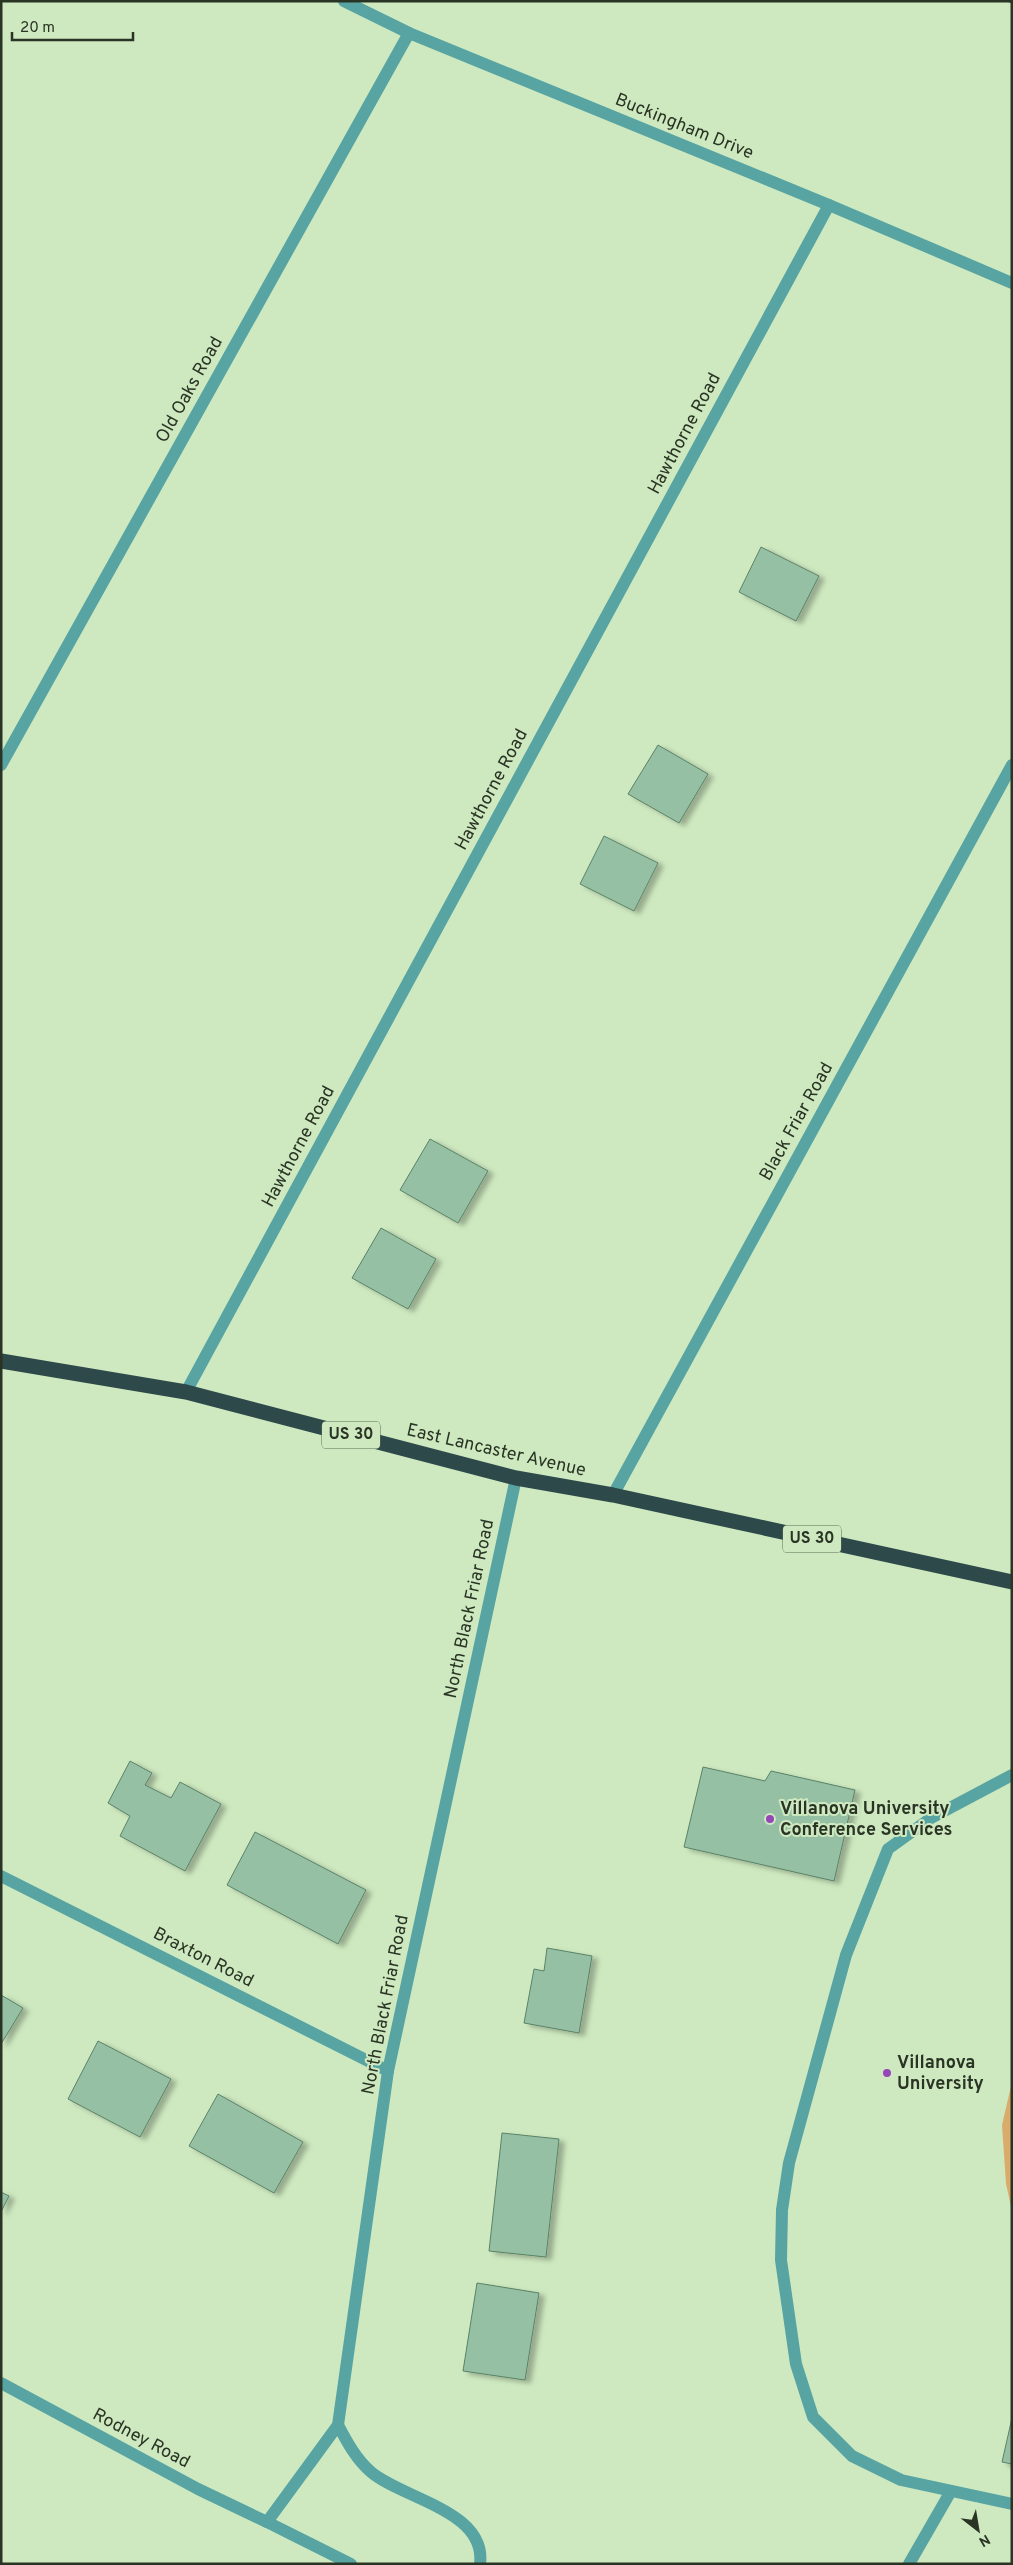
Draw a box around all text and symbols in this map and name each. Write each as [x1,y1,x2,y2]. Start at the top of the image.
scale bar [12,10,134,42]
text: 20 m [20,19,55,38]
street label: Buckingham Drive [611,89,757,165]
street label: Old Oaks Road [151,333,229,447]
street label: Hawthorne Road [643,369,727,499]
street label: Hawthorne Road [450,725,534,855]
street label: Black Friar Road [755,1059,839,1185]
street label: Hawthorne Road [257,1082,341,1212]
street label: East Lancaster Avenue [404,1419,588,1483]
road number: US 30 [322,1422,380,1448]
street label: North Black Friar Road [440,1517,500,1701]
road number: US 30 [783,1526,841,1552]
place label: Villanova University Conference Services [780,1798,952,1842]
marker: Villanova University Conference Services [764,1813,776,1825]
street label: North Black Friar Road [357,1913,415,2097]
street label: Braxton Road [149,1923,257,1993]
place label: Villanova University [897,2052,984,2096]
marker: Villanova University [881,2067,893,2079]
street label: Rodney Road [88,2404,194,2474]
north arrow [953,2505,1003,2555]
text: N [975,2530,993,2550]

